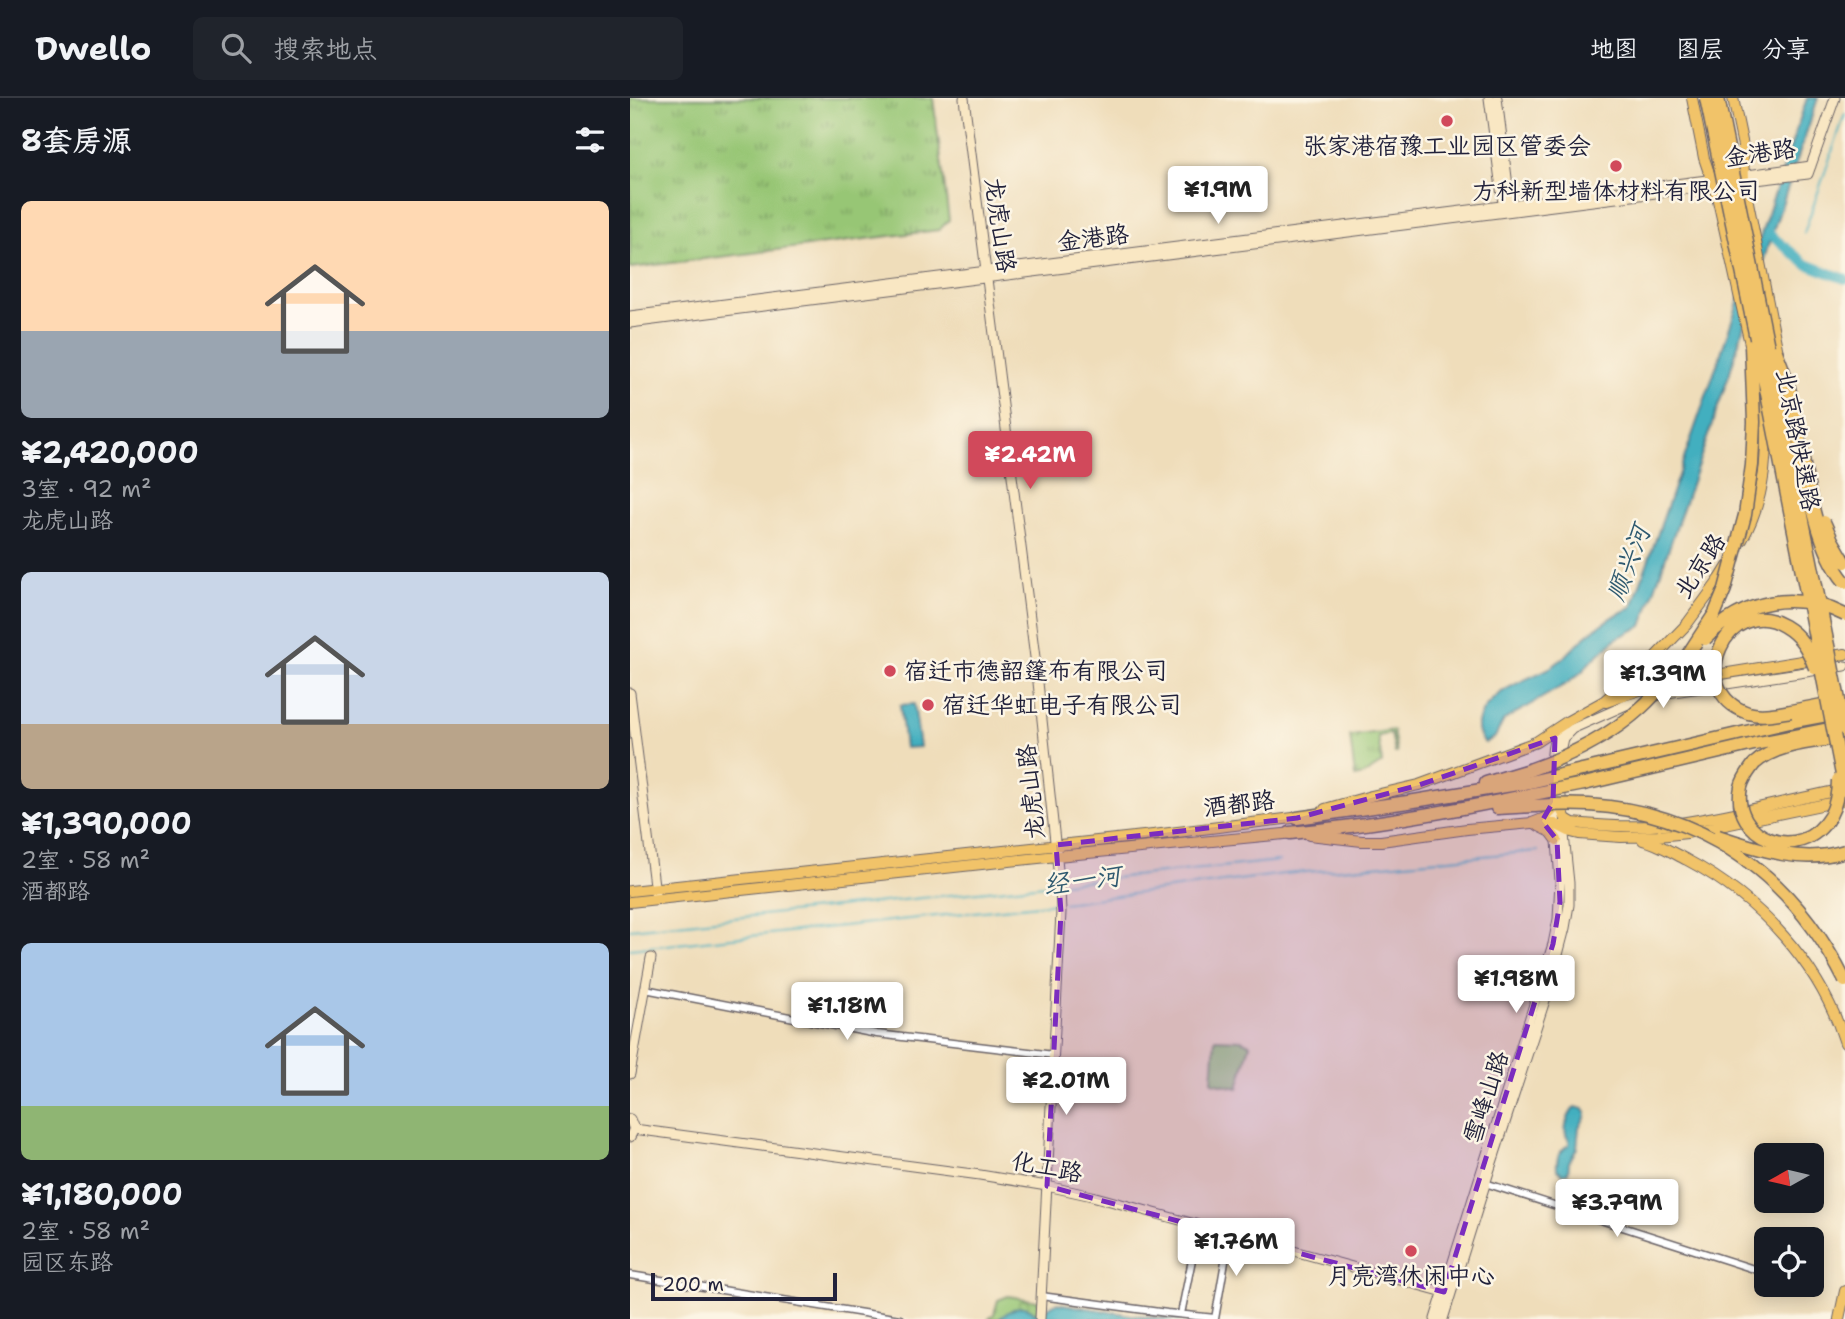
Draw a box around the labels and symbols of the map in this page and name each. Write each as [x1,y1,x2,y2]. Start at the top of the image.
marker: 张家港宿豫工业园区管委会 [1439,113,1455,129]
place label: 张家港宿豫工业园区管委会 [1303,130,1591,162]
street label: 金港路 [1722,132,1798,174]
marker: 方科新型墙体材料有限公司 [1608,158,1624,174]
pin: ¥1.9M [1169,166,1267,226]
street label: 龙虎山路 [977,175,1023,275]
place label: 方科新型墙体材料有限公司 [1472,175,1760,207]
street label: 金港路 [1055,218,1131,258]
street label: 北京路快速路 [1769,366,1827,514]
pin: ¥2.42M [973,432,1087,491]
water label: 顺兴河 [1597,516,1659,606]
street label: 北京路 [1667,527,1733,605]
pin: ¥1.39M [1606,650,1720,710]
place label: 宿迁市德韶篷布有限公司 [904,655,1168,687]
marker: 宿迁市德韶篷布有限公司 [882,663,898,679]
place label: 宿迁华虹电子有限公司 [942,689,1182,721]
marker: 宿迁华虹电子有限公司 [920,697,936,713]
street label: 龙虎山路 [1010,743,1052,841]
street label: 酒都路 [1201,784,1277,824]
water label: 经一河 [1041,857,1127,902]
pin: ¥1.98M [1459,956,1573,1015]
pin: ¥1.18M [790,982,904,1042]
street label: 雪峰山路 [1456,1046,1516,1148]
pin: ¥2.01M [1009,1058,1123,1117]
north arrow [1754,1143,1824,1213]
street label: 化工路 [1009,1144,1085,1190]
pin: ¥3.79M [1560,1180,1674,1239]
pin: ¥1.76M [1179,1218,1293,1278]
marker: 月亮湾休闲中心 [1403,1243,1419,1259]
place label: 月亮湾休闲中心 [1327,1260,1495,1292]
scale bar [651,1270,836,1302]

